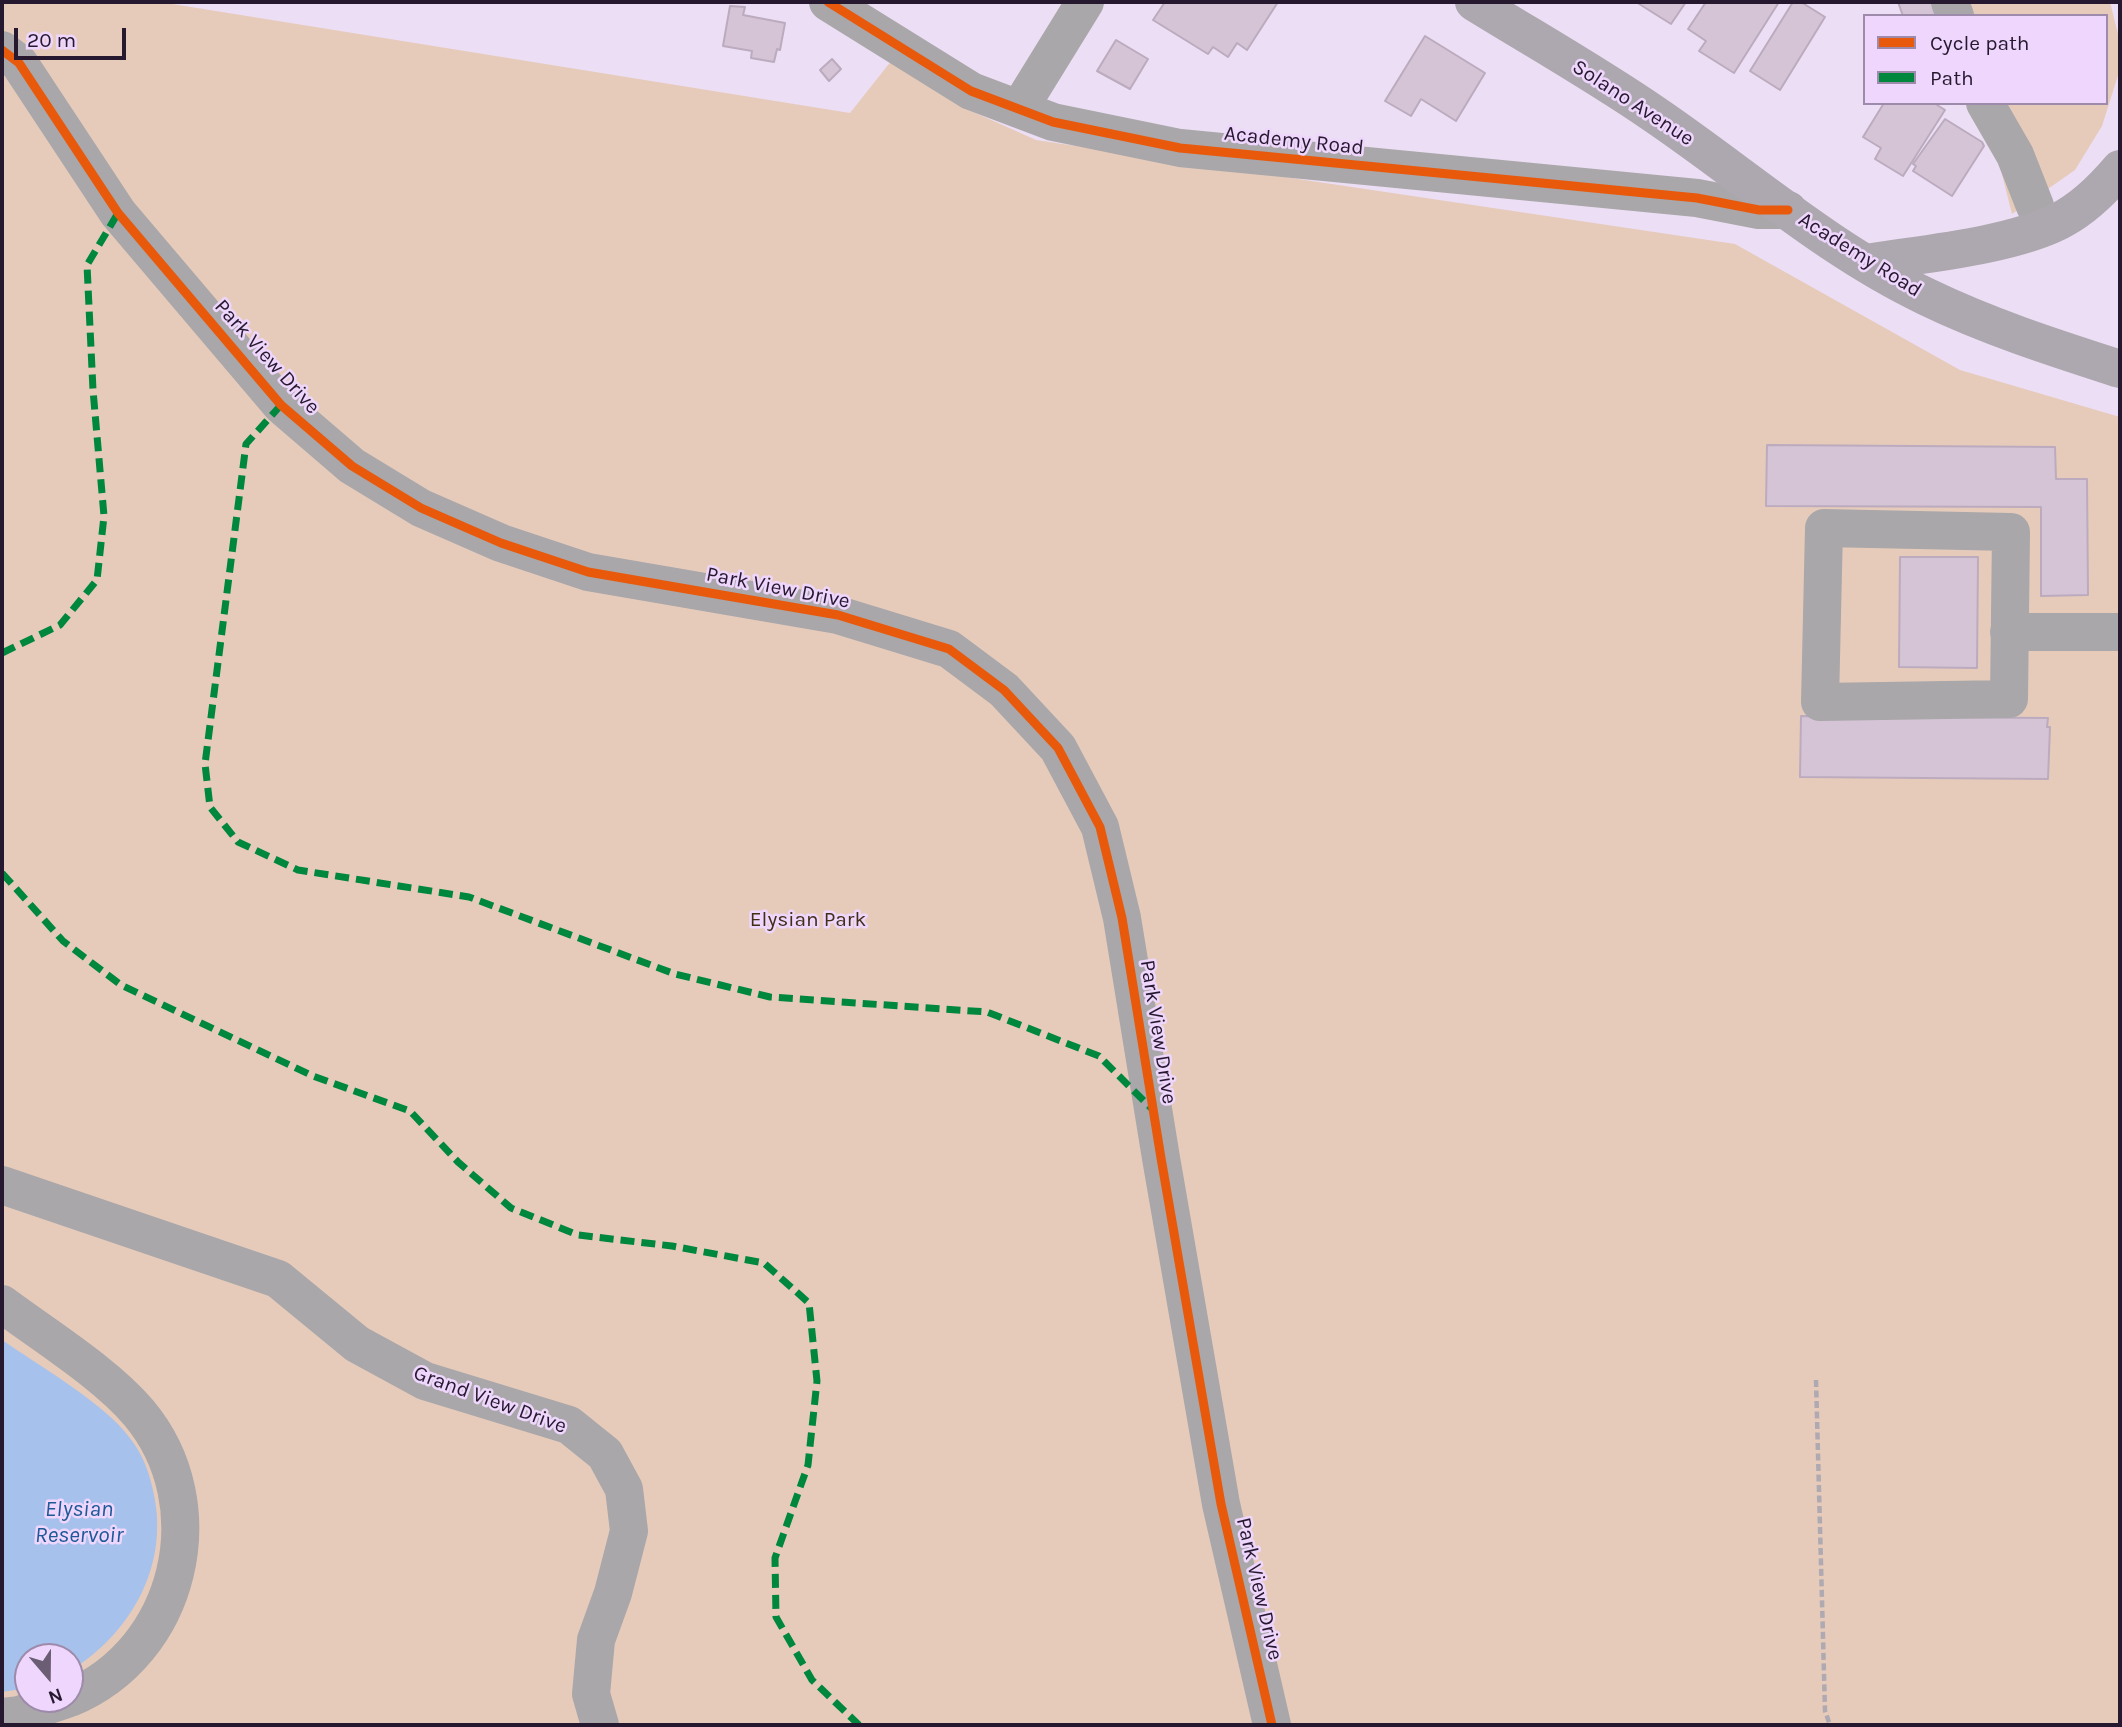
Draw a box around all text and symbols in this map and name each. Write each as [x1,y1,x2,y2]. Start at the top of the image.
scale bar [18,14,130,58]
legend [1863,14,2108,105]
text: 20 m [27,28,76,52]
text: Cycle path [1930,31,2030,55]
street label: Solano Avenue [1567,54,1699,152]
text: Path [1930,66,1974,90]
street label: Academy Road [1223,121,1365,161]
street label: Academy Road [1794,207,1926,303]
street label: Park View Drive [209,294,325,420]
street label: Park View Drive [704,562,852,614]
park label: Elysian Park [750,907,866,933]
street label: Park View Drive [1134,958,1182,1106]
street label: Grand View Drive [410,1361,570,1439]
water label: Elysian Reservoir [35,1495,123,1549]
street label: Park View Drive [1230,1515,1288,1663]
north arrow [14,1643,84,1713]
text: N [45,1683,66,1709]

